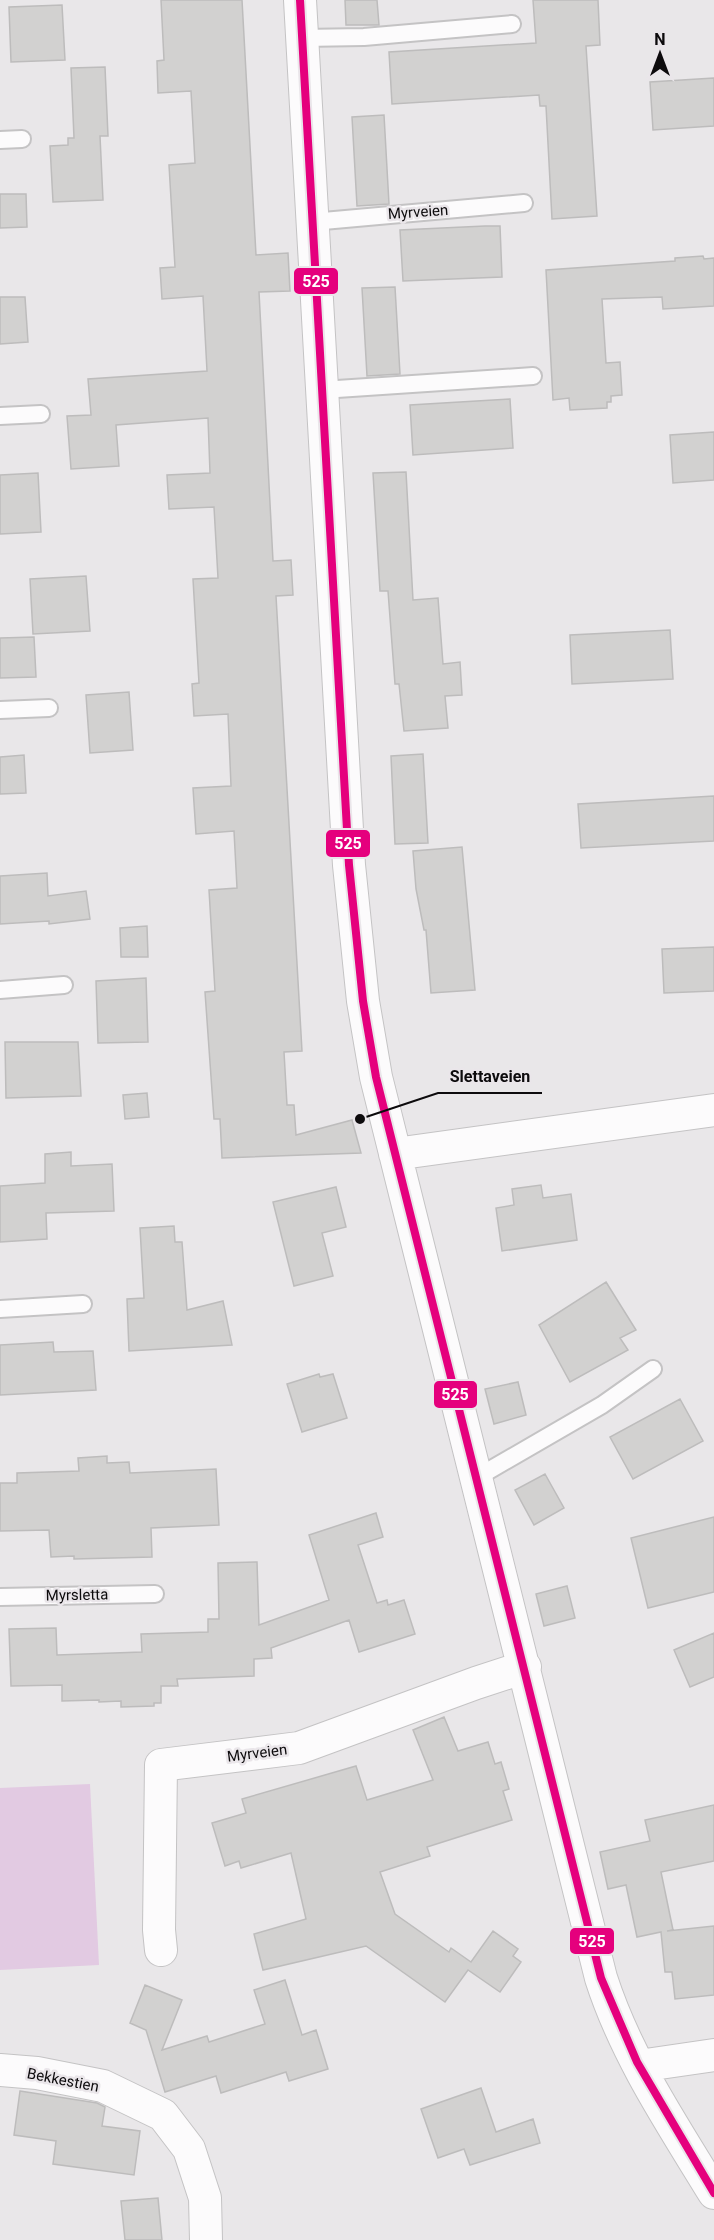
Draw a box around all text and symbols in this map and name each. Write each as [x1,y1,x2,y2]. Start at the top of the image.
north arrow [630,24,690,84]
text: N [654,30,666,49]
street label: Myrveien [387,201,449,223]
line badge: 525 [293,267,339,295]
text: 525 [302,272,330,291]
line badge: 525 [325,829,371,858]
text: 525 [334,834,362,853]
callout: Slettaveien [438,1059,542,1093]
text: Slettaveien [450,1067,530,1086]
line badge: 525 [433,1380,478,1409]
text: 525 [441,1385,469,1404]
street label: Myrsletta [46,1585,108,1605]
street label: Myrveien [226,1740,288,1766]
line badge: 525 [569,1927,615,1955]
text: 525 [578,1932,606,1951]
street label: Bekkestien [26,2064,100,2096]

